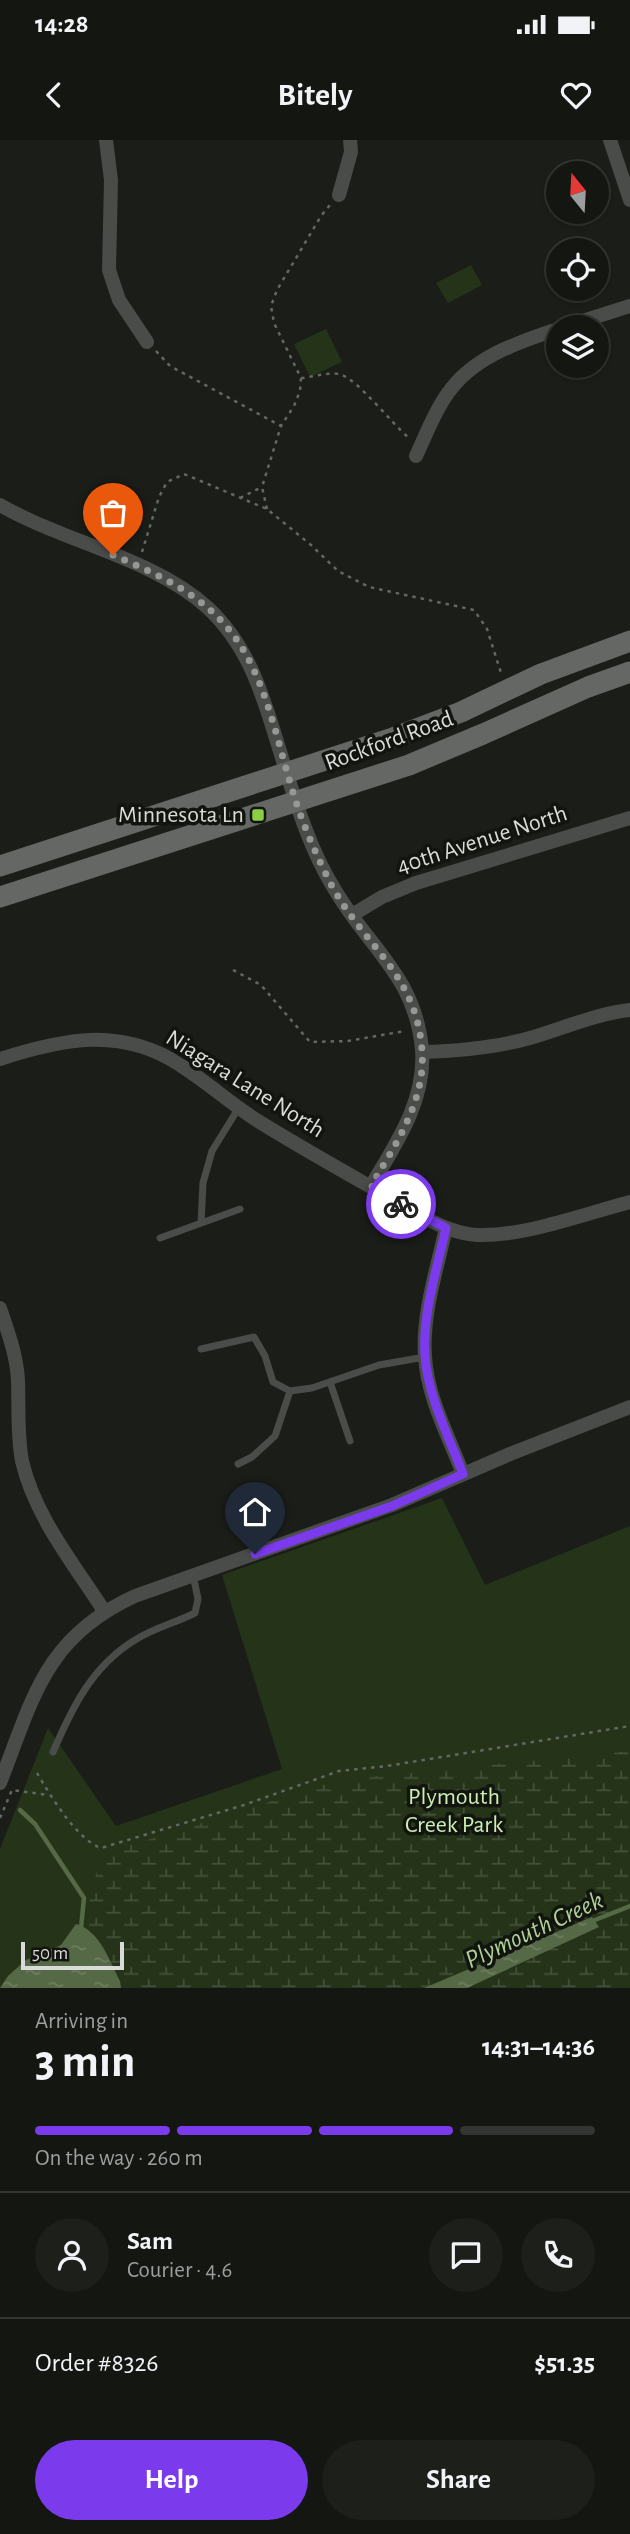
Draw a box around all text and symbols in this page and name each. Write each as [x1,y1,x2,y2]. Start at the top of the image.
text: 14:28 [35,11,88,37]
icon: back [35,76,73,114]
icon: heart [557,76,595,114]
text: Bitely [277,79,353,111]
north arrow [546,161,609,224]
map controls [546,161,609,378]
button: locate [546,238,609,301]
button: layers [546,315,609,378]
pin [83,483,143,555]
icon: bag [94,494,132,532]
street label: Rockford Road [322,707,456,775]
street label: 40th Avenue North [394,801,570,879]
place label: Minnesota Ln [118,803,244,827]
marker: Minnesota Ln [250,807,266,823]
street label: Niagara Lane North [162,1026,328,1142]
courier [366,1169,436,1239]
icon: bike [382,1185,420,1223]
pin [225,1482,285,1554]
icon: home [236,1493,274,1531]
park label: Plymouth Creek Park [405,1785,503,1837]
water label: Plymouth Creek [461,1887,607,1973]
scale bar [21,1939,124,1971]
text: 50 m [32,1944,68,1963]
text: Arriving in [35,2010,128,2033]
text: 14:31–14:36 [482,2034,595,2060]
text: 3 min [35,2039,135,2085]
text: On the way · 260 m [35,2147,203,2170]
button: person [35,2218,109,2292]
button: chat [429,2218,503,2292]
button: phone [521,2218,595,2292]
text: Sam [127,2228,173,2254]
text: Courier · 4.6 [127,2259,232,2282]
text: Order #8326 [35,2350,159,2376]
text: $51.35 [534,2350,595,2376]
button: Help [35,2440,308,2520]
button: Share [322,2440,595,2520]

